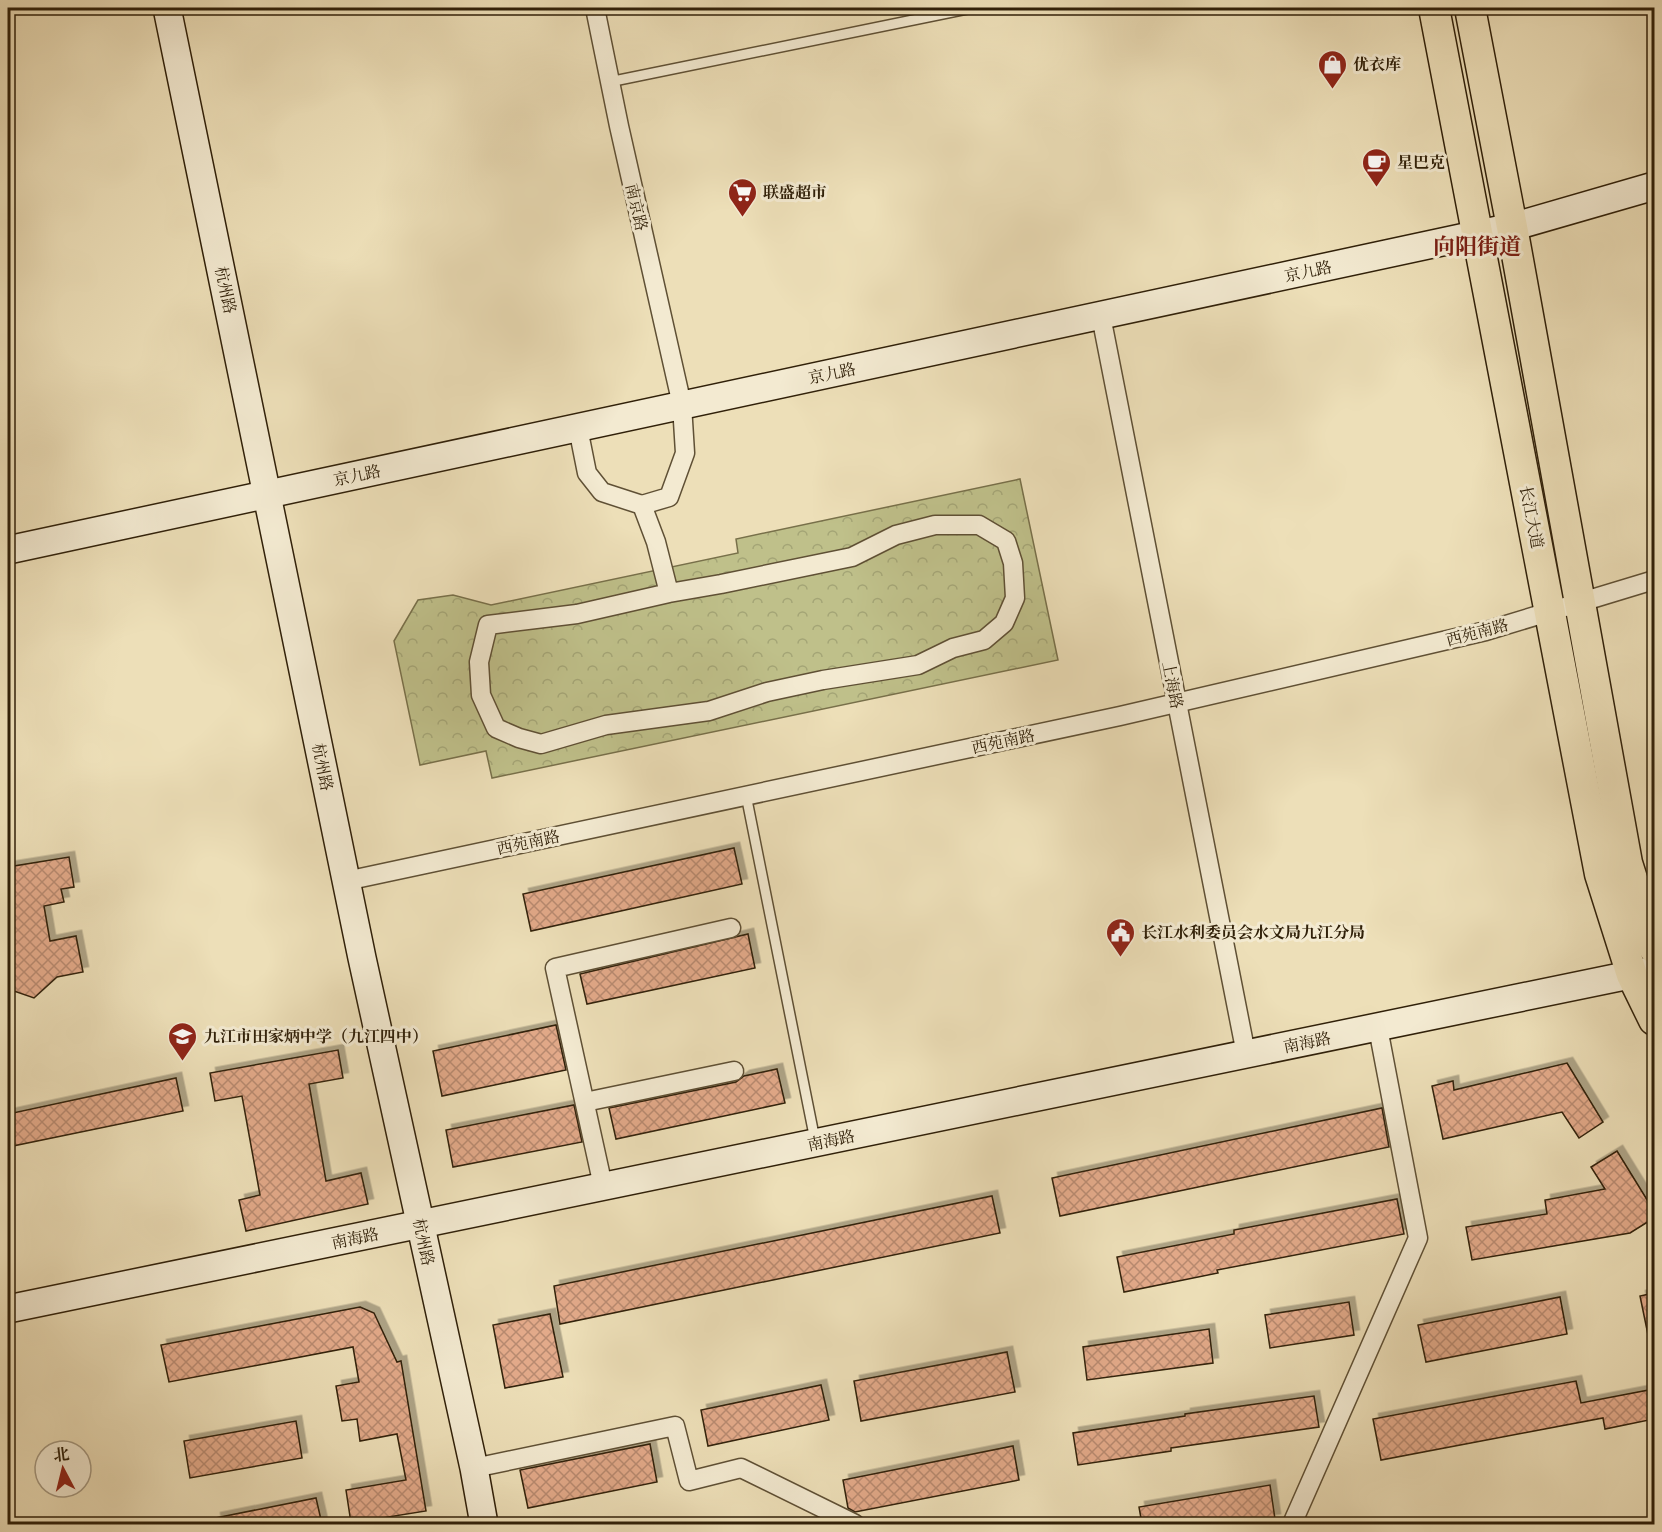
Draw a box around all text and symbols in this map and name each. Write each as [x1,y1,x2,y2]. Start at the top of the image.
shop icon: 优衣库 [1316,48,1348,90]
place label: 优衣库 [1353,54,1401,74]
cafe icon: 星巴克 [1360,146,1392,188]
place label: 星巴克 [1397,152,1445,172]
supermarket icon: 联盛超市 [726,176,758,218]
street label: 南京路 [622,181,652,233]
place label: 联盛超市 [763,182,827,202]
district label: 向阳街道 [1433,233,1521,260]
street label: 京九路 [1282,256,1334,286]
street label: 杭州路 [211,264,241,316]
street label: 京九路 [806,358,858,388]
street label: 京九路 [331,460,383,490]
street label: 长江大道 [1516,484,1548,550]
street label: 西苑南路 [1443,614,1511,650]
street label: 上海路 [1159,660,1187,710]
street label: 西苑南路 [970,725,1036,757]
street label: 杭州路 [309,742,337,792]
street label: 西苑南路 [495,826,561,858]
public building icon: 长江水利委员会水文局九江分局 [1104,916,1136,958]
place label: 长江水利委员会水文局九江分局 [1141,922,1365,942]
school or university icon: 九江市田家炳中学（九江四中） [167,1020,199,1062]
place label: 九江市田家炳中学（九江四中） [204,1026,428,1046]
street label: 南海路 [1282,1028,1332,1056]
street label: 南海路 [805,1125,857,1155]
street label: 杭州路 [409,1216,439,1268]
street label: 南海路 [329,1223,381,1253]
north arrow [33,1439,93,1499]
text: 北 [52,1443,70,1465]

